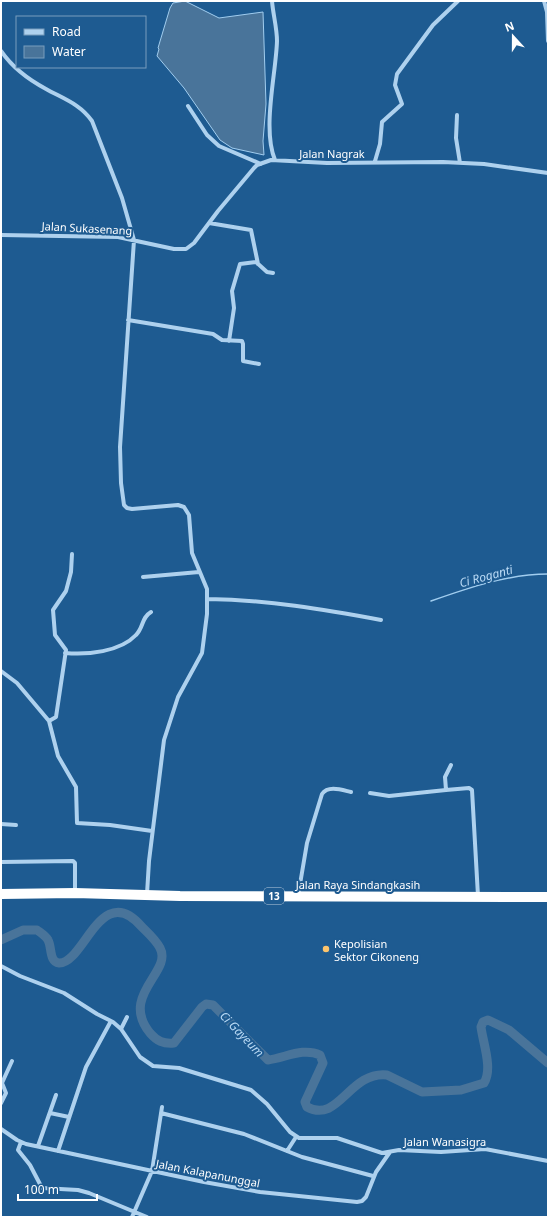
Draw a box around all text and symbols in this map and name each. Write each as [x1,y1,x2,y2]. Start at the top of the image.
legend [16,16,146,68]
north arrow [493,16,533,56]
text: N [502,18,516,35]
text: Road [52,23,81,40]
text: Water [52,43,86,60]
street label: Jalan Nagrak [298,146,365,161]
street label: Jalan Sukasenang [40,218,133,238]
water label: Ci Roganti [457,560,515,591]
street label: Jalan Raya Sindangkasih [295,877,420,892]
road number: 13 [264,888,284,904]
place label: Kepolisian Sektor Cikoneng [334,936,419,964]
marker: Kepolisian Sektor Cikoneng [321,944,331,954]
water label: Ci Gayeum [216,1007,268,1061]
street label: Jalan Wanasigra [403,1134,486,1149]
street label: Jalan Kalapanunggal [154,1155,261,1190]
scale bar [18,1176,97,1202]
text: 100 m [24,1181,59,1198]

